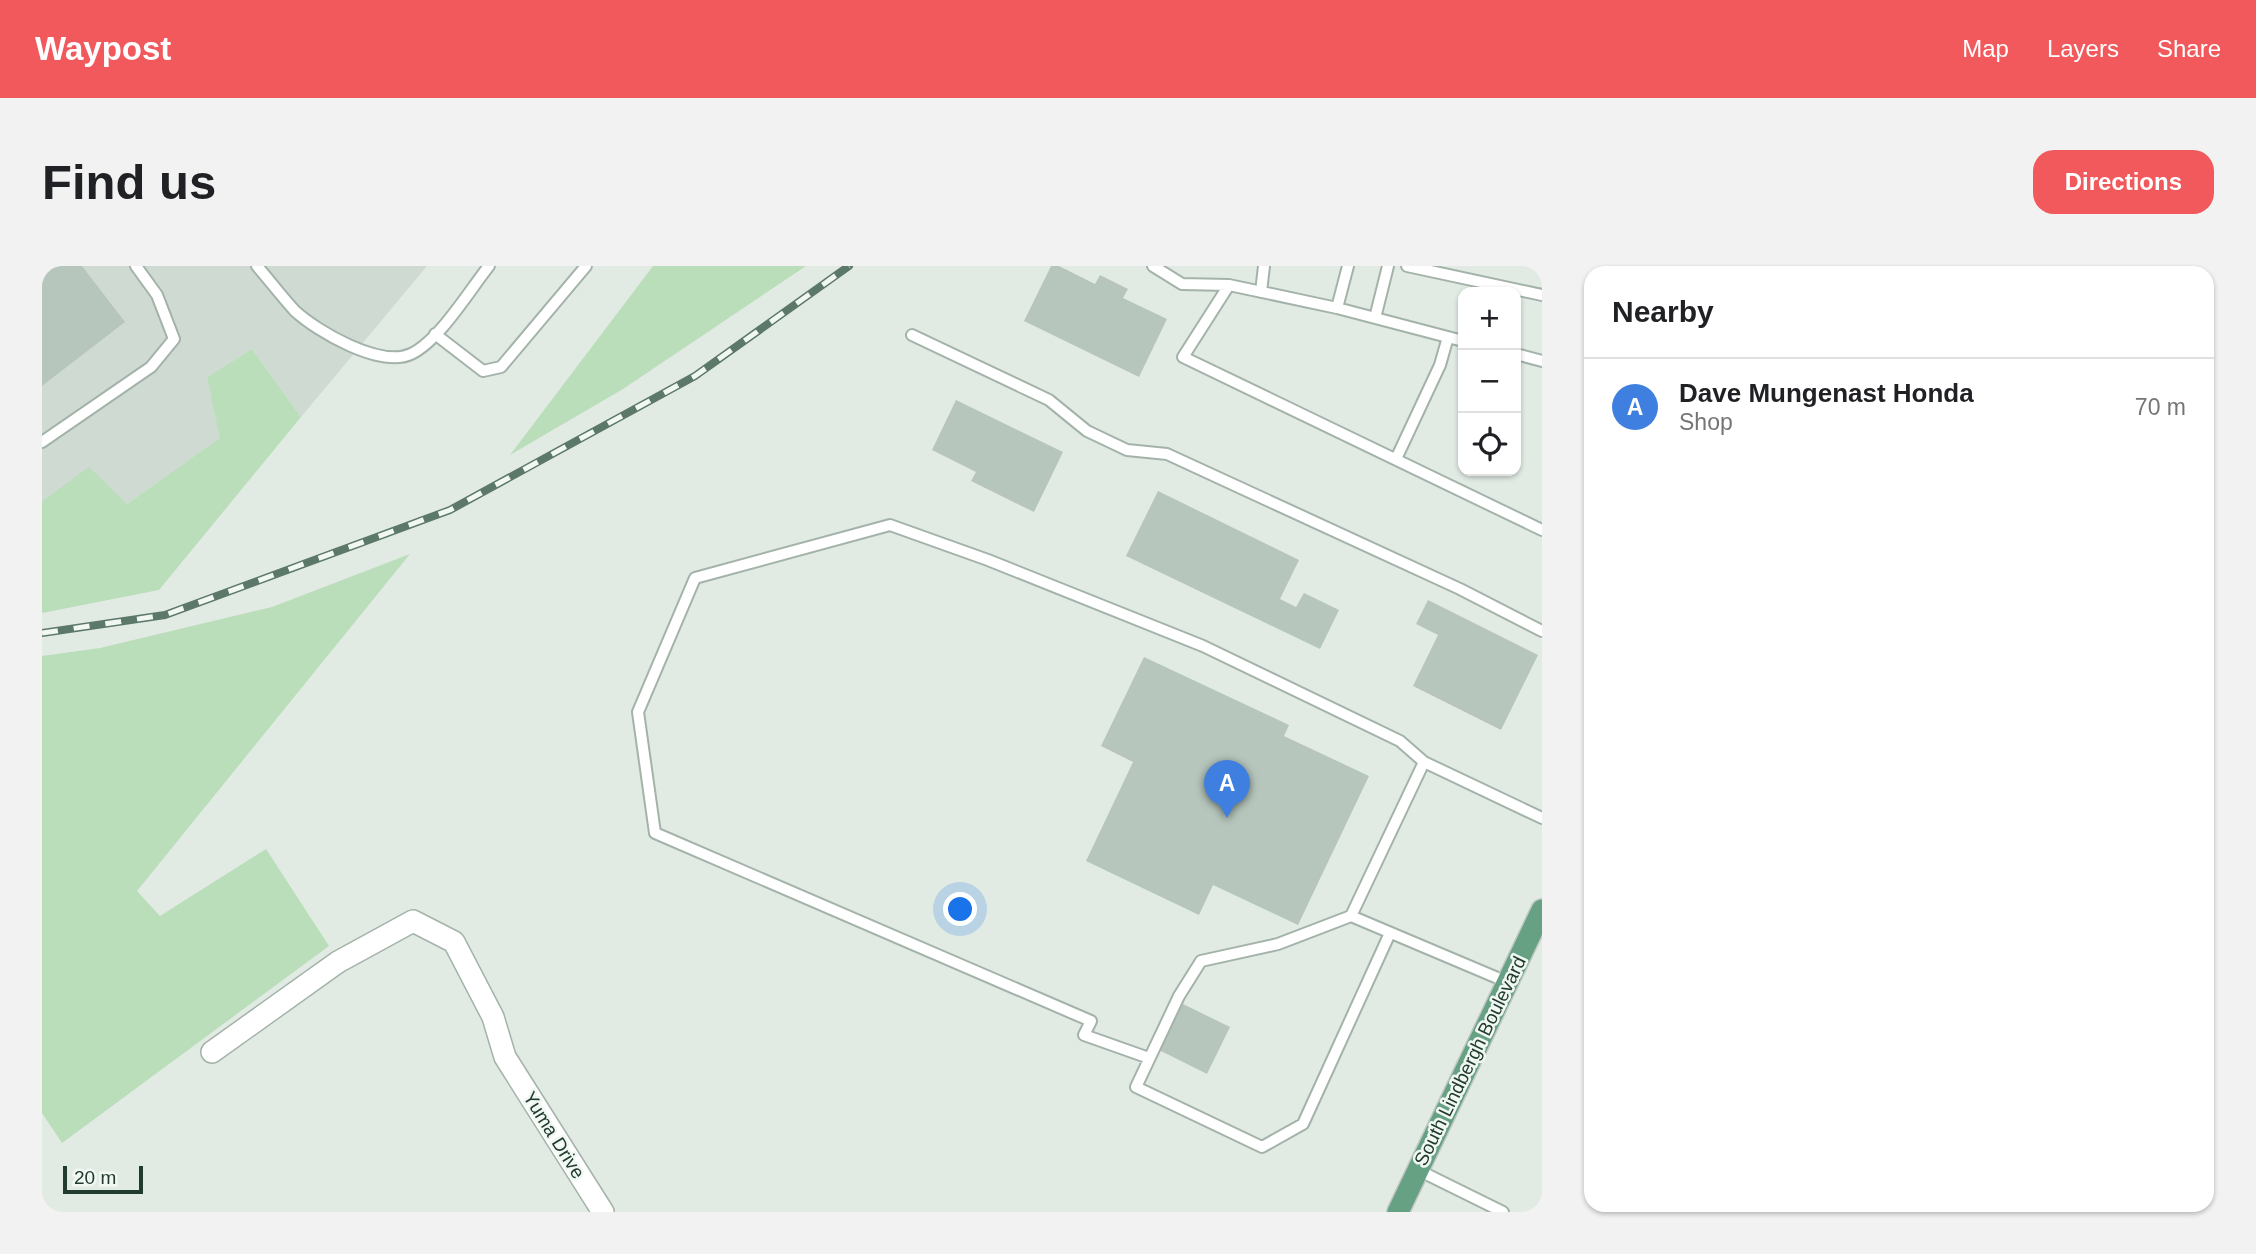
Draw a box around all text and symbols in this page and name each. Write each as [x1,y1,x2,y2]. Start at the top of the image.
text: Waypost [35,30,171,67]
text: Map [1962,35,2009,62]
text: Layers [2047,35,2119,62]
text: Share [2157,35,2221,62]
button: Directions [2033,150,2214,214]
text: Find us [42,155,216,209]
map controls [1458,287,1521,476]
button: + [1458,287,1521,350]
text: Nearby [1612,295,1714,328]
button: − [1458,350,1521,413]
text: Dave Mungenast Honda [1679,378,1974,408]
text: A [1627,394,1643,420]
text: 70 m [2135,394,2186,420]
text: Shop [1679,409,1733,435]
button: locate [1458,413,1521,476]
pin: A [1204,760,1250,818]
your location [943,892,977,926]
street label: South Lindbergh Boulevard [1410,953,1530,1169]
street label: Yuma Drive [519,1088,589,1182]
scale bar [63,1163,144,1195]
text: 20 m [74,1167,116,1188]

